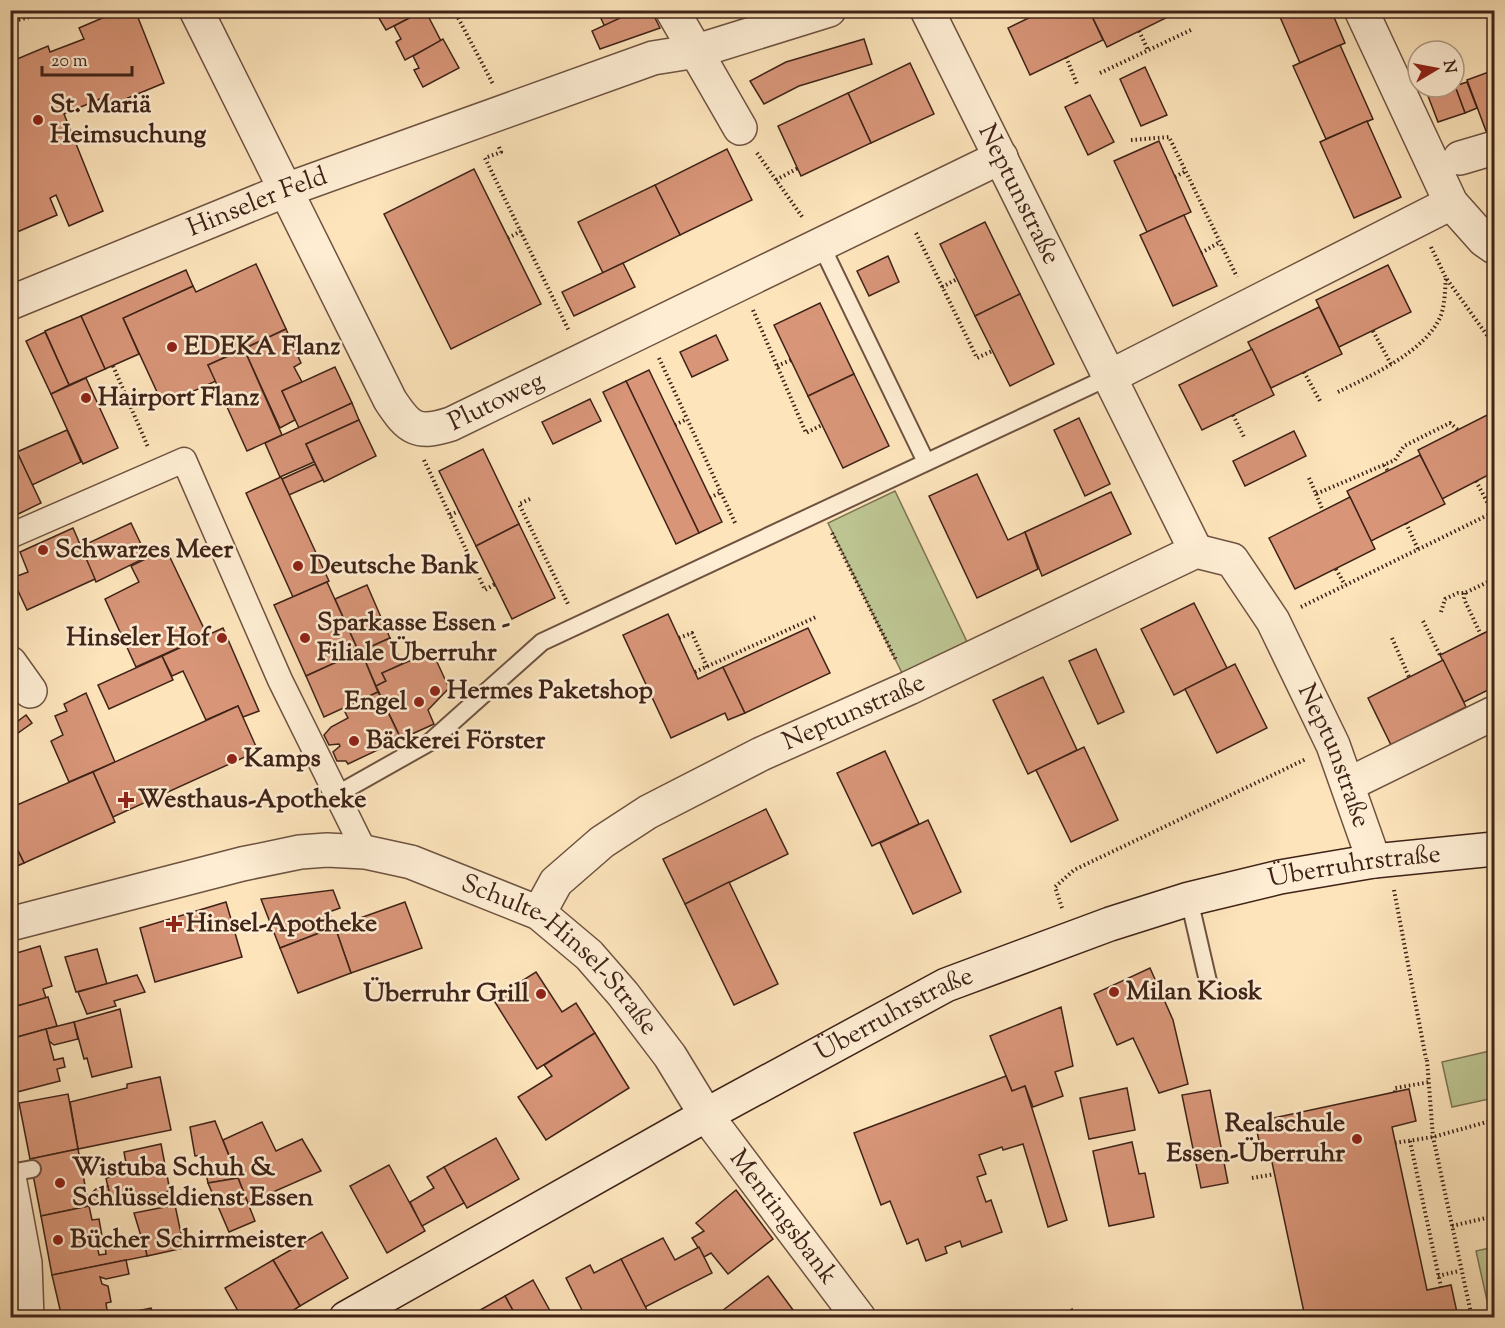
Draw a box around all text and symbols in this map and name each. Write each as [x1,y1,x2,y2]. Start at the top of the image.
scale bar [42,39,132,77]
north arrow [1406,39,1466,99]
text: 20 m [51,49,88,75]
text: N [1436,59,1461,75]
place label: St. Mariä Heimsuchung [50,87,206,154]
marker: St. Mariä Heimsuchung [31,113,45,127]
street label: Neptunstraße [968,118,1069,271]
street label: Hinseler Feld [182,158,333,247]
place label: EDEKA Flanz [184,329,340,366]
marker: EDEKA Flanz [165,340,179,354]
street label: Plutoweg [442,363,550,441]
place label: Hairport Flanz [98,380,259,417]
marker: Hairport Flanz [79,391,93,405]
place label: Schwarzes Meer [55,532,233,569]
marker: Schwarzes Meer [36,543,50,557]
place label: Deutsche Bank [310,548,480,585]
marker: Deutsche Bank [291,559,305,573]
place label: Sparkasse Essen - Filiale Überruhr [317,605,511,672]
place label: Hinseler Hof [66,620,212,657]
marker: Hinseler Hof [215,631,229,645]
marker: Sparkasse Essen - Filiale Überruhr [298,631,312,645]
street label: Neptunstraße [777,664,931,761]
place label: Hermes Paketshop [447,673,653,710]
street label: Neptunstraße [1288,678,1379,833]
place label: Engel [344,684,408,721]
marker: Hermes Paketshop [428,684,442,698]
marker: Engel [412,695,426,709]
place label: Bäckerei Förster [366,723,545,760]
marker: Bäckerei Förster [347,734,361,748]
place label: Kamps [244,741,321,778]
marker: Kamps [225,752,239,766]
place label: Westhaus-Apotheke [138,782,366,819]
marker: Westhaus-Apotheke [119,793,133,807]
street label: Überruhrstraße [1264,836,1442,898]
street label: Schulte-Hinsel-Straße [455,865,667,1043]
place label: Hinsel-Apotheke [186,906,377,943]
marker: Hinsel-Apotheke [167,917,181,931]
street label: Überruhrstraße [809,958,978,1071]
place label: Milan Kiosk [1126,974,1263,1011]
place label: Überruhr Grill [363,976,530,1013]
marker: Milan Kiosk [1107,985,1121,999]
marker: Überruhr Grill [534,987,548,1001]
place label: Realschule Essen-Überruhr [1166,1106,1345,1173]
marker: Realschule Essen-Überruhr [1350,1132,1364,1146]
street label: Mentingsbank [720,1142,846,1292]
place label: Wistuba Schuh & Schlüsseldienst Essen [72,1150,314,1217]
marker: Wistuba Schuh & Schlüsseldienst Essen [53,1176,67,1190]
place label: Bücher Schirrmeister [70,1222,306,1259]
marker: Bücher Schirrmeister [51,1233,65,1247]

